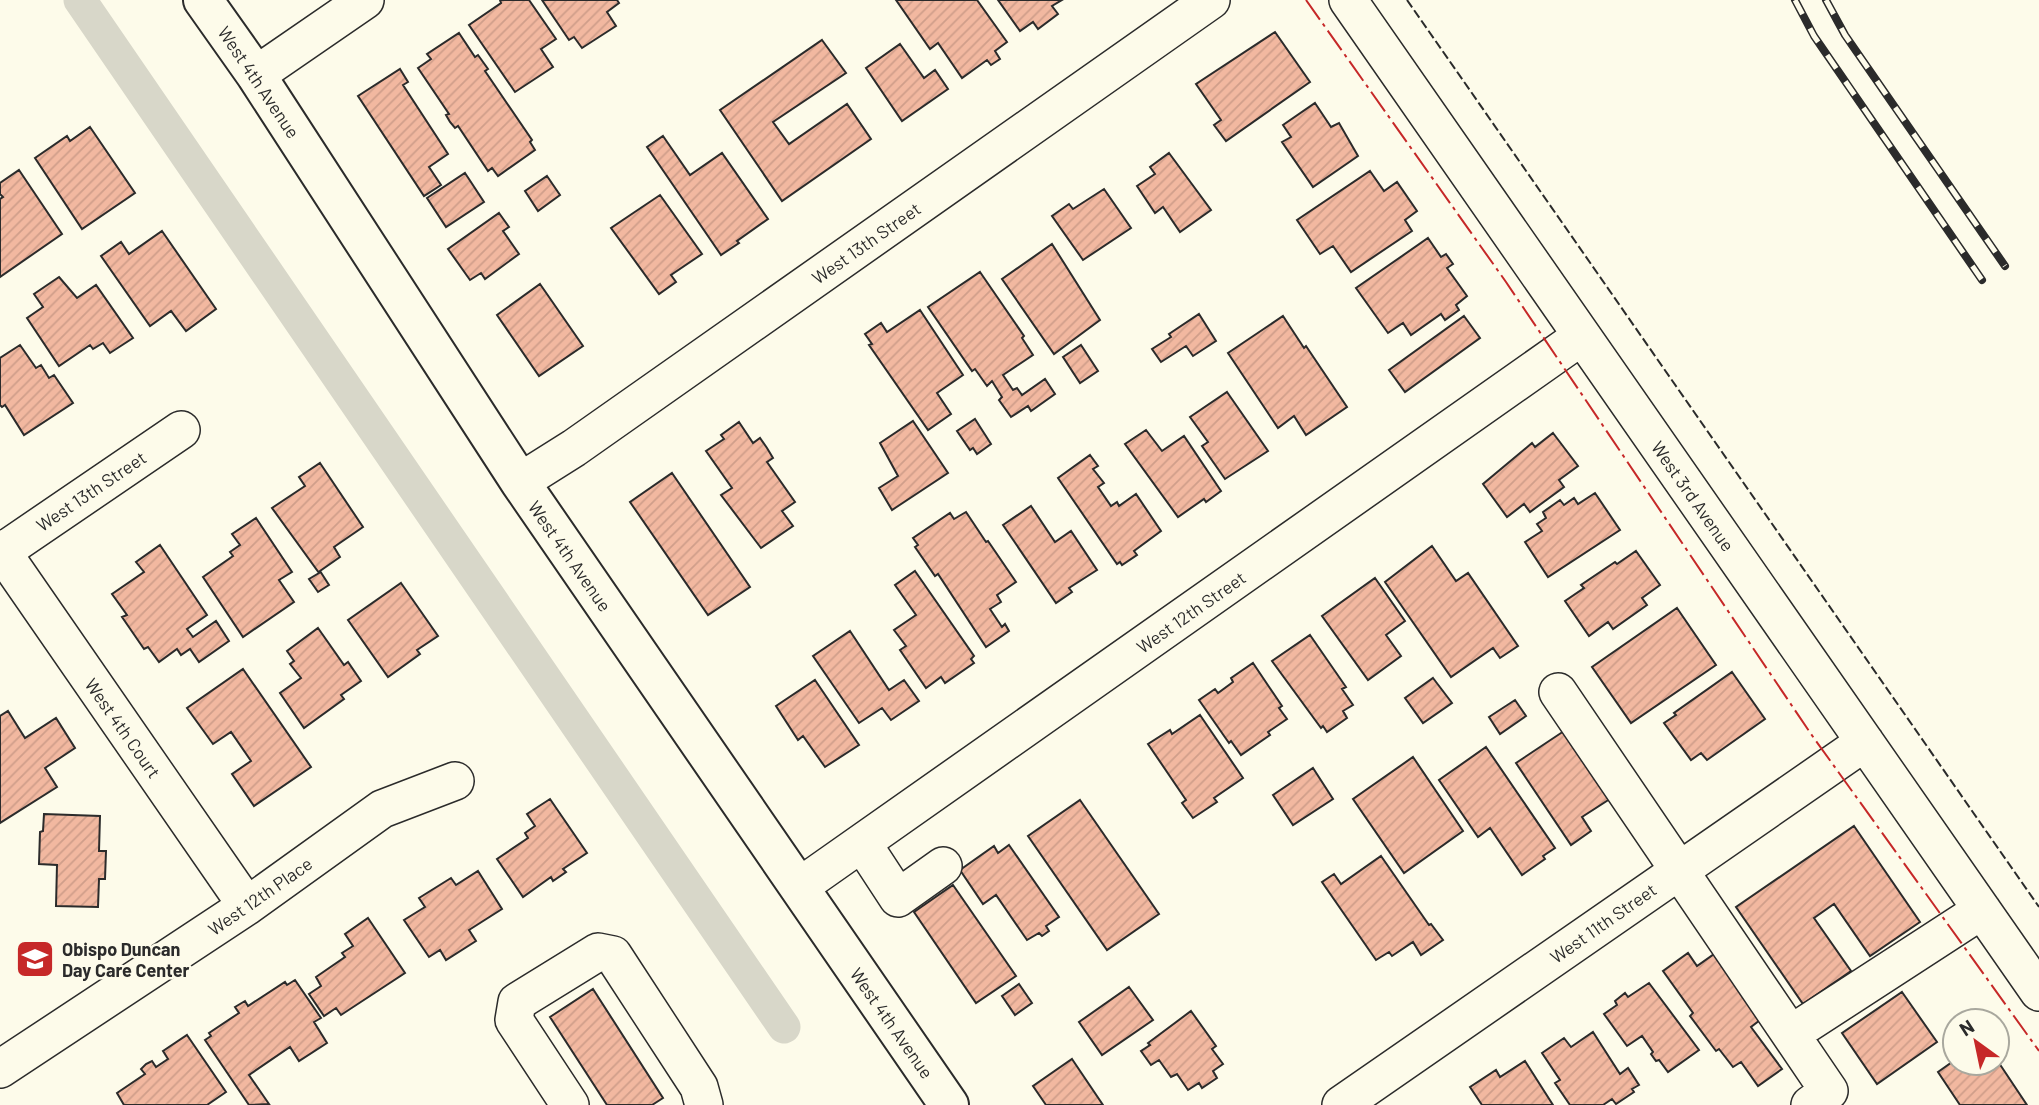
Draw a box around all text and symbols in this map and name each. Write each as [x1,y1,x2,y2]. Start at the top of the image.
street label: West 4th Avenue [213,22,305,142]
street label: West 13th Street [807,197,925,289]
street label: West 3rd Avenue [1647,437,1739,555]
street label: West 13th Street [32,446,150,536]
street label: West 4th Avenue [524,496,616,616]
street label: West 12th Street [1132,566,1250,658]
street label: West 4th Court [81,674,165,782]
street label: West 12th Place [204,852,316,940]
street label: West 11th Street [1546,878,1660,968]
school or university icon: Obispo Duncan Day Care Center [14,938,56,980]
place label: Obispo Duncan Day Care Center [62,938,190,981]
street label: West 4th Avenue [846,963,938,1083]
north arrow [1941,1007,2011,1077]
text: N [1955,1014,1978,1040]

